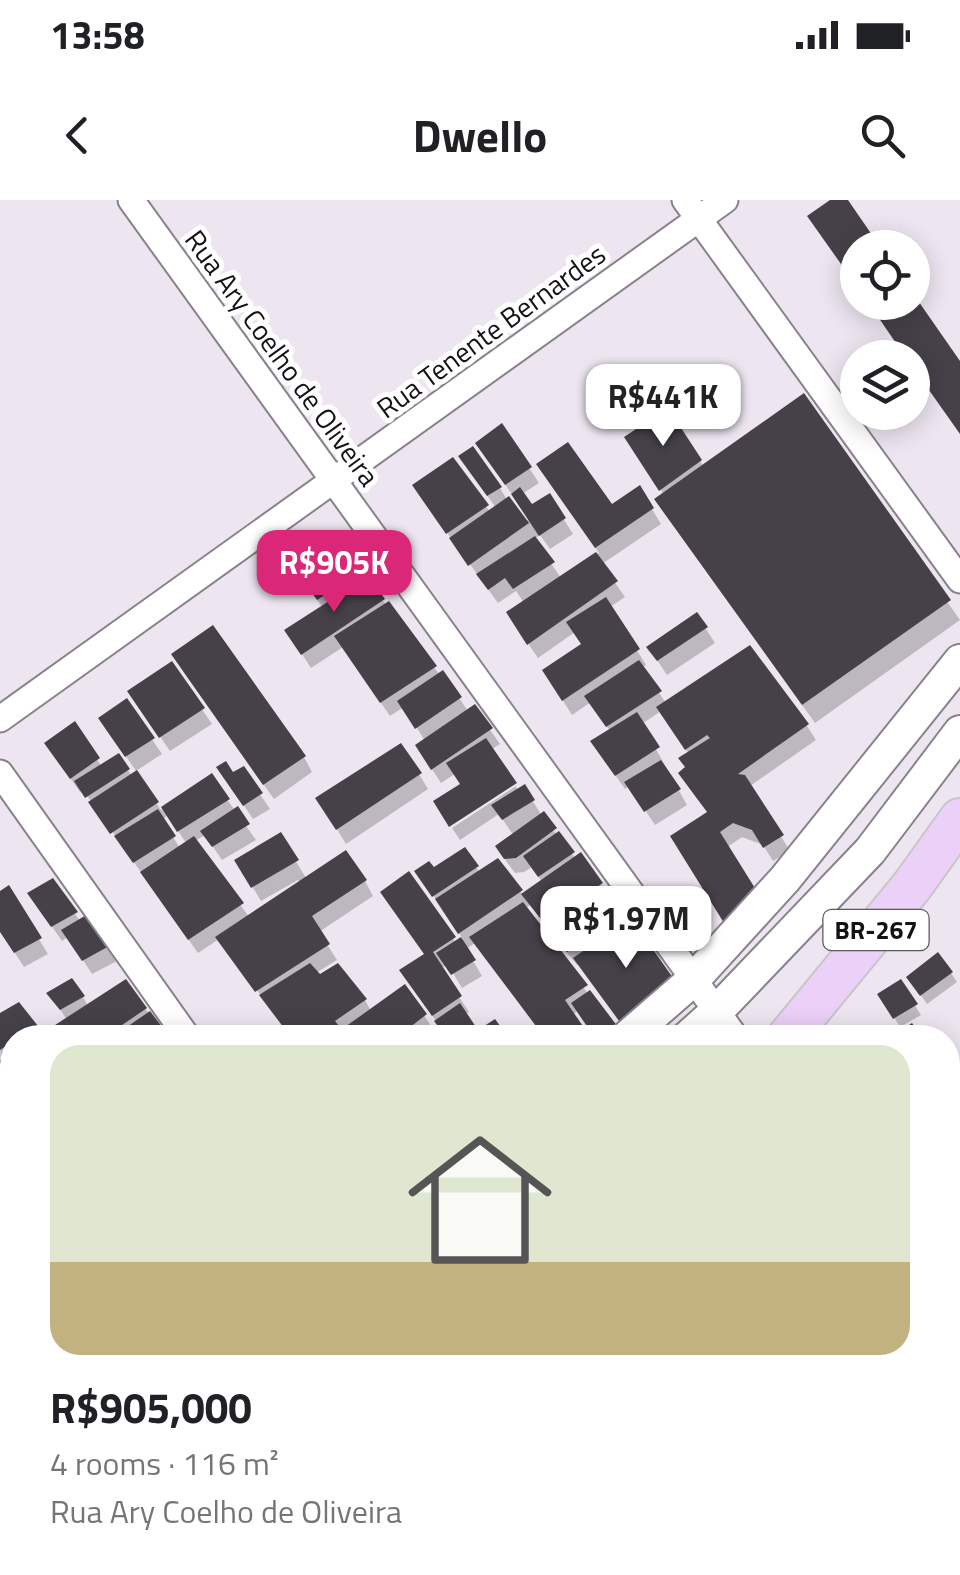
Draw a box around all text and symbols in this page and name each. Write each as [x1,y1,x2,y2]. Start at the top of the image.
text: 13:58 [50,6,145,64]
text: Dwello [413,101,547,169]
icon: back [50,108,105,163]
icon: search [855,108,910,163]
street label: Rua Ary Coelho de Oliveira [174,220,390,495]
map controls [840,230,930,430]
button: locate [840,230,930,320]
street label: Rua Tenente Bernardes [367,233,614,429]
button: layers [840,340,930,430]
pin: R$441K [582,364,744,449]
text: R$441K [608,372,718,420]
pin: R$905K [253,530,415,615]
text: R$905K [279,538,389,586]
pin: R$1.97M [534,886,718,971]
text: R$1.97M [562,894,690,942]
road number: BR-267 [824,910,928,950]
icon: home [390,1110,570,1290]
text: R$905,000 [50,1375,252,1439]
text: 4 rooms · 116 m² [50,1439,279,1487]
text: Rua Ary Coelho de Oliveira [50,1487,402,1535]

